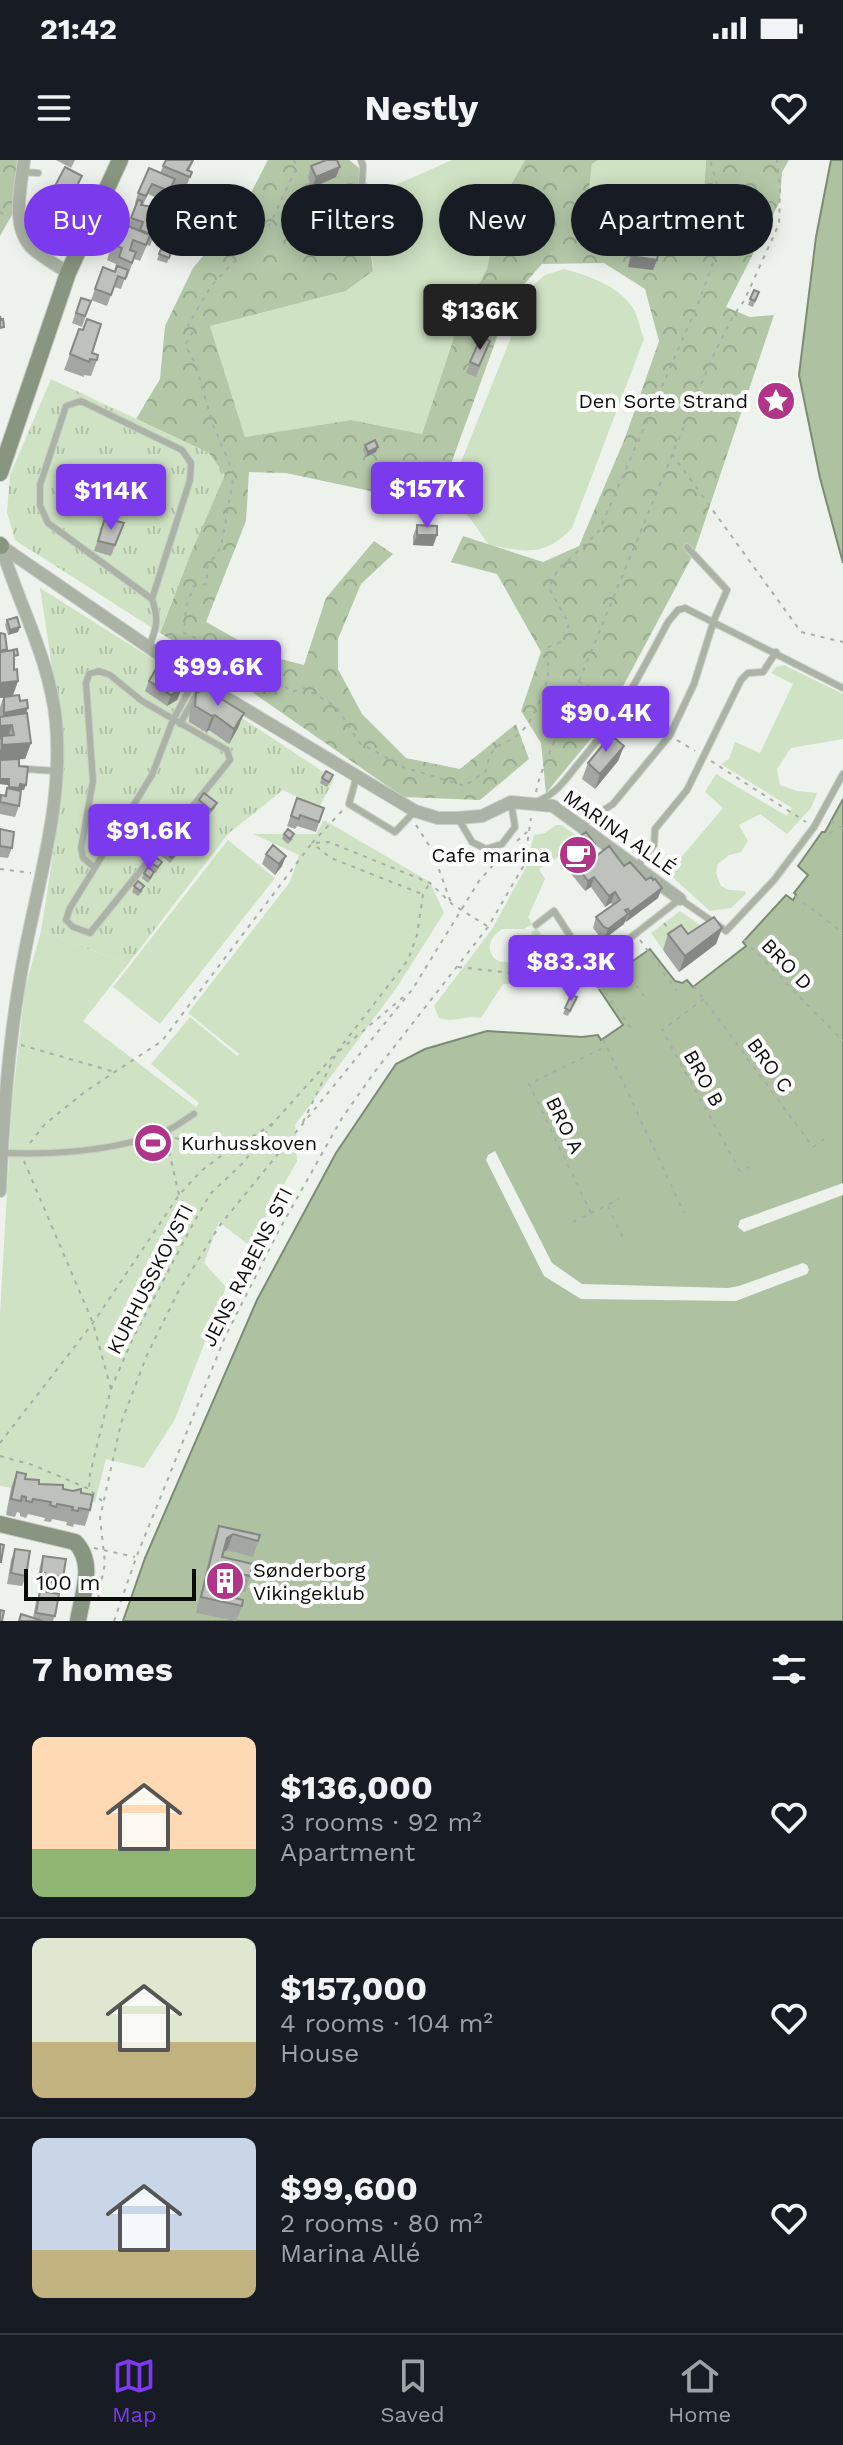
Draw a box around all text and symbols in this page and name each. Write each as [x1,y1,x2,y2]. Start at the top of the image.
text: 21:42 [40,11,117,46]
icon: menu [32,86,76,130]
icon: heart [767,86,811,130]
text: Nestly [365,87,478,129]
chip: Buy [24,184,130,256]
chip: Rent [146,184,265,256]
chip: Filters [281,184,423,256]
chip: New [439,184,555,256]
chip: Apartment [571,184,773,256]
pin: $136K [424,284,536,352]
text: $136K [441,295,519,325]
place icon: Den Sorte Strand [755,380,797,422]
place label: Den Sorte Strand [578,389,748,413]
pin: $157K [371,462,483,530]
pin: $114K [55,464,167,532]
text: $157K [389,473,465,503]
text: $114K [74,475,148,505]
pin: $99.6K [153,640,283,708]
text: $99.6K [173,651,263,681]
pin: $90.4K [541,686,671,754]
text: $90.4K [560,697,652,727]
street label: MARINA ALLÉ [559,784,681,880]
pin: $91.6K [84,804,214,872]
text: $91.6K [106,815,192,845]
cafe icon: Cafe marina [557,834,599,876]
place label: Cafe marina [432,843,550,867]
street label: BRO D [757,933,817,995]
pin: $83.3K [506,935,636,1003]
text: $83.3K [526,946,616,976]
street label: BRO C [742,1033,798,1097]
street label: BRO B [679,1045,729,1111]
street label: BRO A [541,1093,589,1157]
sports icon: Kurhusskoven [132,1122,174,1164]
place label: Kurhusskoven [181,1131,317,1155]
street label: JENS RABENS STI [197,1183,297,1351]
street label: KURHUSSKOVSTI [102,1200,198,1358]
place label: Sønderborg Vikingeklub [253,1558,366,1605]
building icon: Sønderborg Vikingeklub [204,1560,246,1602]
scale bar [24,1565,196,1601]
text: 100 m [36,1570,100,1595]
icon: filters [767,1647,811,1691]
text: 7 homes [32,1649,173,1689]
text: $136,000 [280,1767,433,1807]
icon: home [96,1769,192,1865]
icon: heart [767,1795,811,1839]
text: 3 rooms · 92 m² [280,1807,482,1837]
text: Apartment [280,1837,416,1867]
text: $157,000 [280,1968,427,2008]
icon: home [96,1970,192,2066]
icon: heart [767,1996,811,2040]
text: 4 rooms · 104 m² [280,2008,493,2038]
text: House [280,2038,359,2068]
text: $99,600 [280,2168,418,2208]
icon: home [96,2170,192,2266]
icon: heart [767,2196,811,2240]
text: 2 rooms · 80 m² [280,2208,483,2238]
text: Marina Allé [280,2238,420,2268]
tab: Map [112,2354,157,2427]
tab: Saved [381,2354,444,2427]
tab: Home [668,2354,731,2427]

